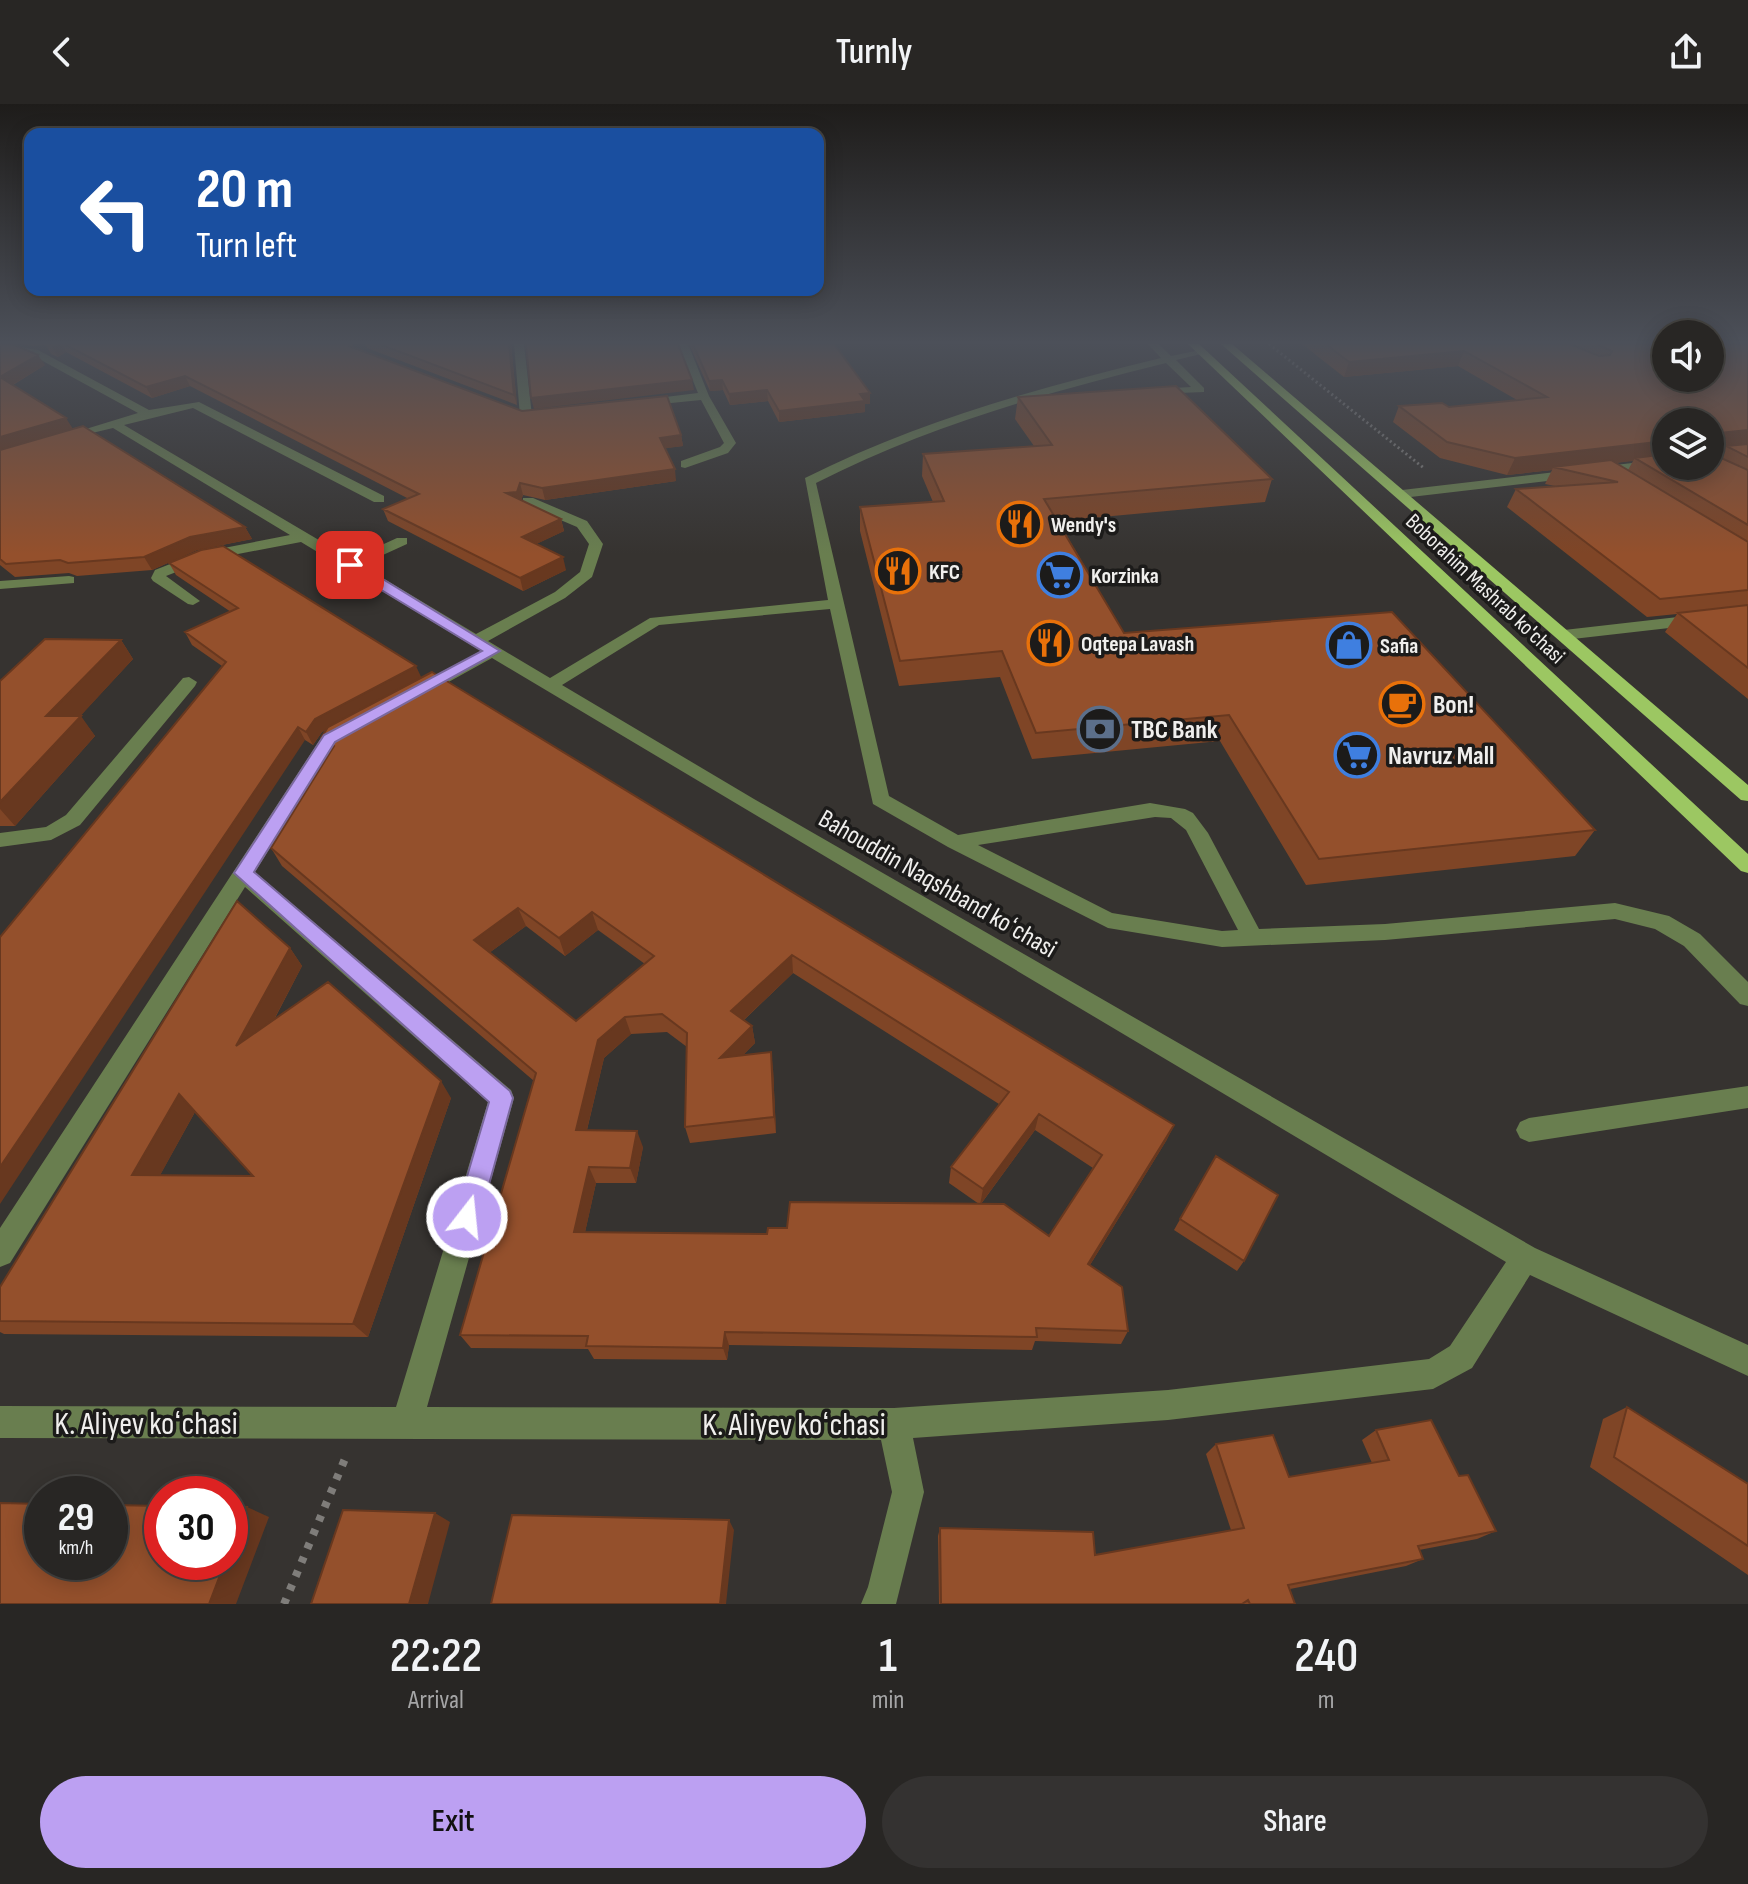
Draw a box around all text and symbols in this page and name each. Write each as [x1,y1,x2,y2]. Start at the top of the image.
icon: back [40,30,84,74]
icon: share [1664,30,1708,74]
text: Turnly [836,31,912,74]
text: 20 m [196,157,293,224]
icon: left [64,160,168,264]
text: Turn left [196,225,297,268]
map controls [1652,320,1724,480]
button: sound [1652,320,1724,392]
button: layers [1652,408,1724,480]
restaurant icon: Wendy's [996,500,1044,548]
street label: Boborahim Mashrab ko'chasi [1400,508,1570,670]
place label: Wendy's [1051,512,1116,539]
pin [316,531,384,599]
icon: arrive [328,543,372,587]
restaurant icon: KFC [874,547,922,595]
supermarket icon: Korzinka [1036,551,1084,599]
place label: KFC [929,559,960,586]
place label: Korzinka [1091,563,1159,590]
restaurant icon: Oqtepa Lavash [1026,619,1074,667]
shop icon: Safia [1325,621,1373,669]
place label: Oqtepa Lavash [1081,631,1194,658]
place label: Safia [1380,633,1418,660]
cafe icon: Bon! [1378,680,1426,728]
place label: Bon! [1433,690,1474,721]
bank icon: TBC Bank [1076,705,1124,753]
place label: TBC Bank [1131,715,1218,746]
supermarket icon: Navruz Mall [1333,731,1381,779]
place label: Navruz Mall [1388,741,1494,772]
street label: Bahouddin Naqshband koʻchasi [813,804,1062,965]
position arrow [425,1175,509,1259]
street label: K. Aliyev koʻchasi [54,1405,238,1444]
street label: K. Aliyev koʻchasi [702,1406,886,1445]
speed limit sign: 30 [144,1476,248,1580]
text: 29 [58,1494,94,1542]
text: km/h [59,1536,93,1560]
text: 22:22 [390,1628,482,1685]
text: 1 [879,1628,897,1685]
text: 240 [1294,1628,1358,1685]
text: Arrival [408,1685,464,1716]
text: min [872,1685,904,1716]
text: m [1318,1685,1335,1716]
button: Exit [40,1776,866,1868]
button: Share [882,1776,1708,1868]

